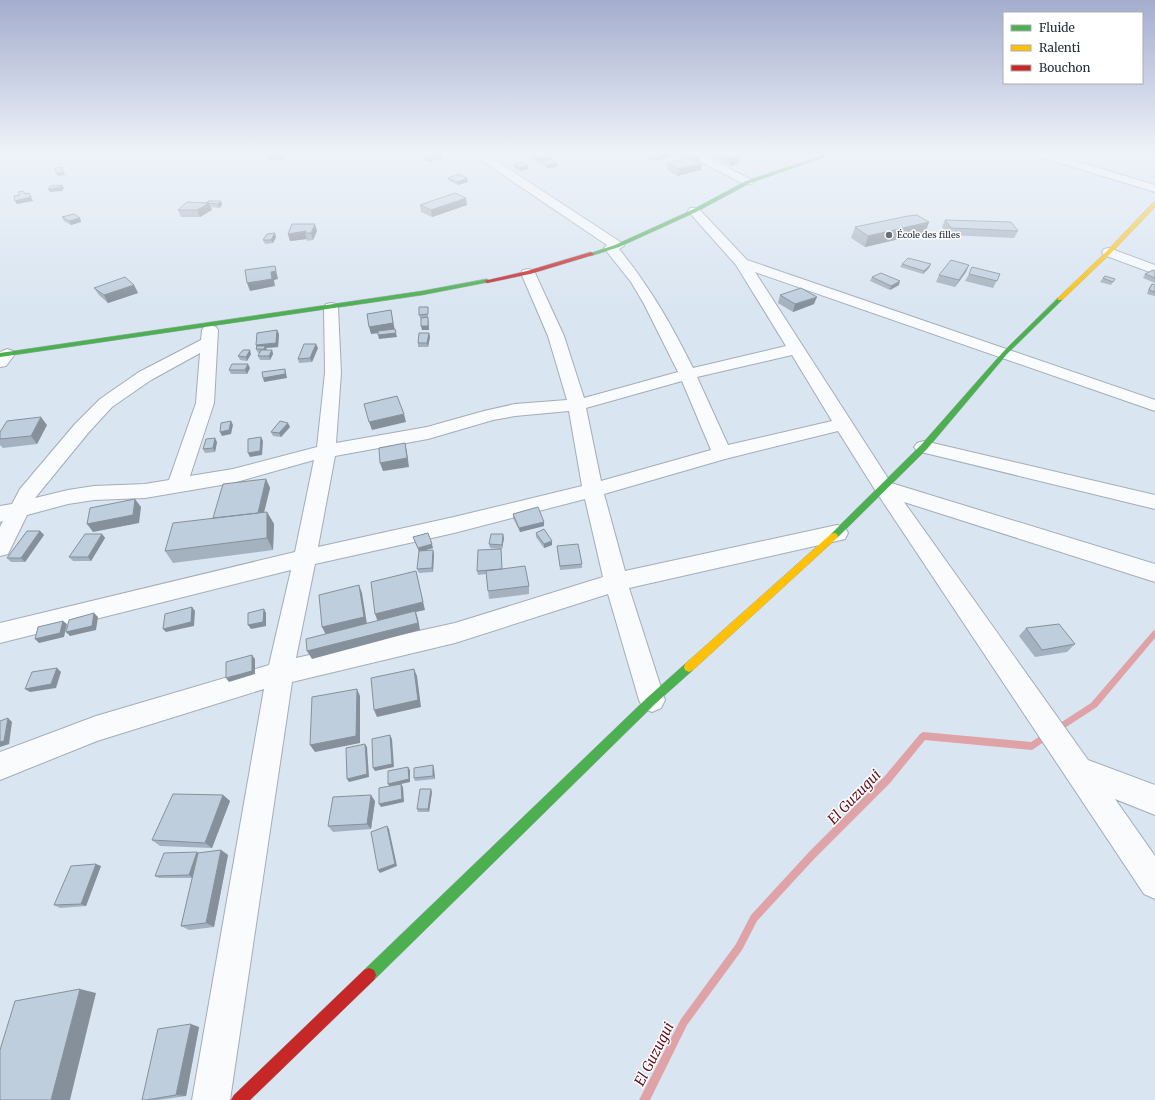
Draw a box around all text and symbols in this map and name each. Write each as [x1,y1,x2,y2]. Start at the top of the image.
legend [1003,12,1143,84]
text: Fluide [1039,20,1075,35]
text: Ralenti [1039,40,1080,55]
text: Bouchon [1039,60,1091,75]
place label: École des filles [897,228,961,240]
marker: École des filles [884,230,894,240]
water label: El Guzugui [824,766,884,828]
water label: El Guzugui [630,1019,678,1089]

